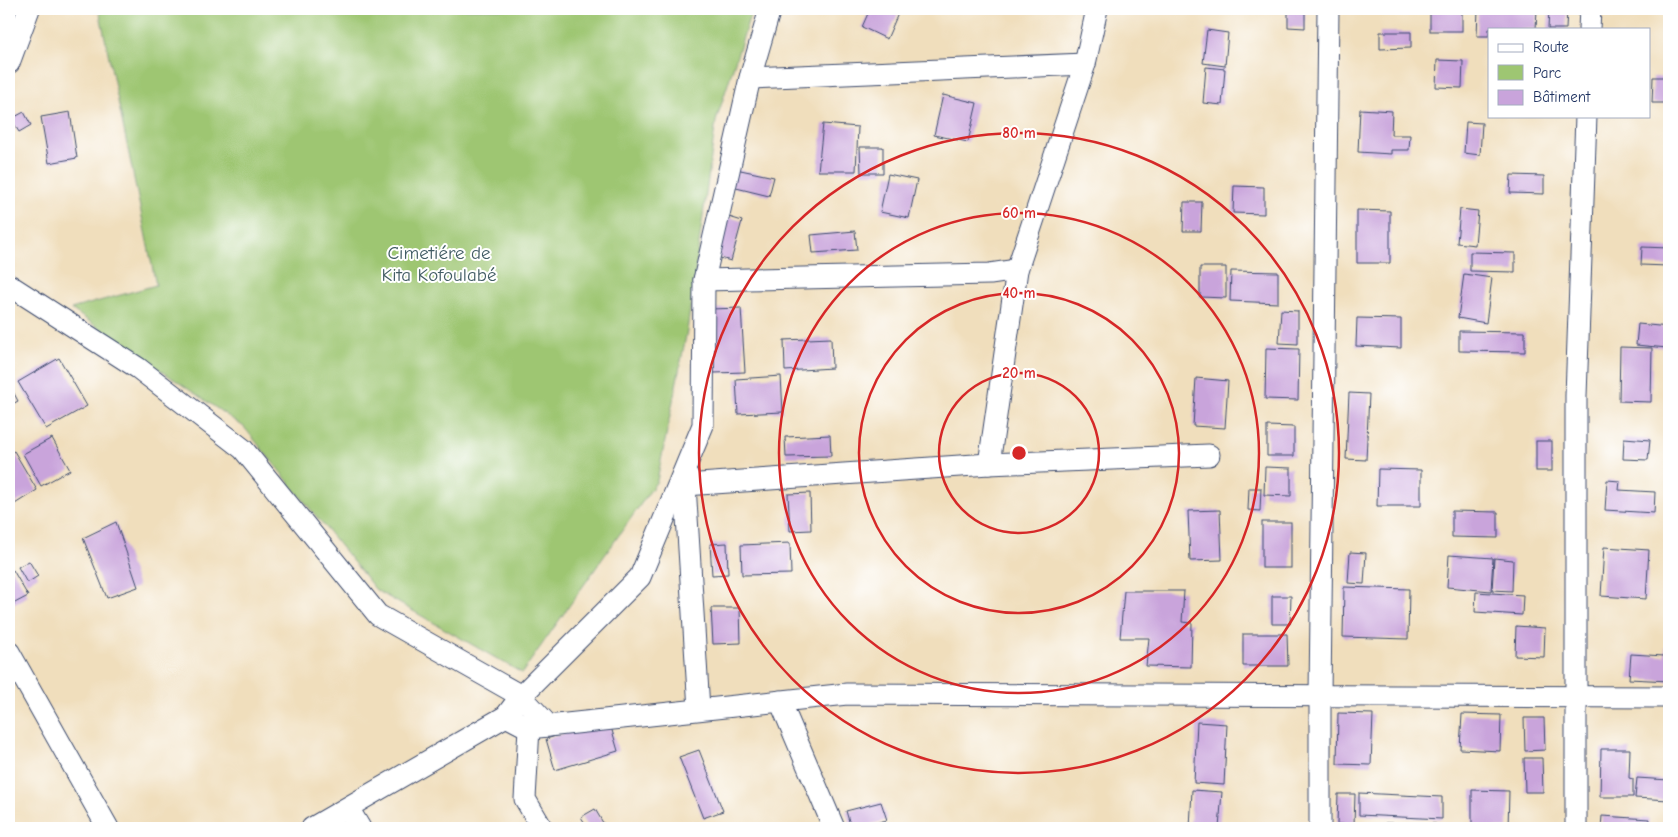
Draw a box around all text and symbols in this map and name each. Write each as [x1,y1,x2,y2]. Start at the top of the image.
legend [1488,28,1650,118]
text: Route [1533,38,1569,56]
text: Parc [1533,64,1561,82]
text: Bâtiment [1533,88,1591,106]
text: 80 m [1002,124,1036,142]
text: 60 m [1002,204,1036,222]
park label: Cimetiére de Kita Kofoulabé [382,242,496,286]
text: 40 m [1003,284,1036,302]
text: 20 m [1002,364,1036,382]
centre of rings [1010,444,1028,462]

